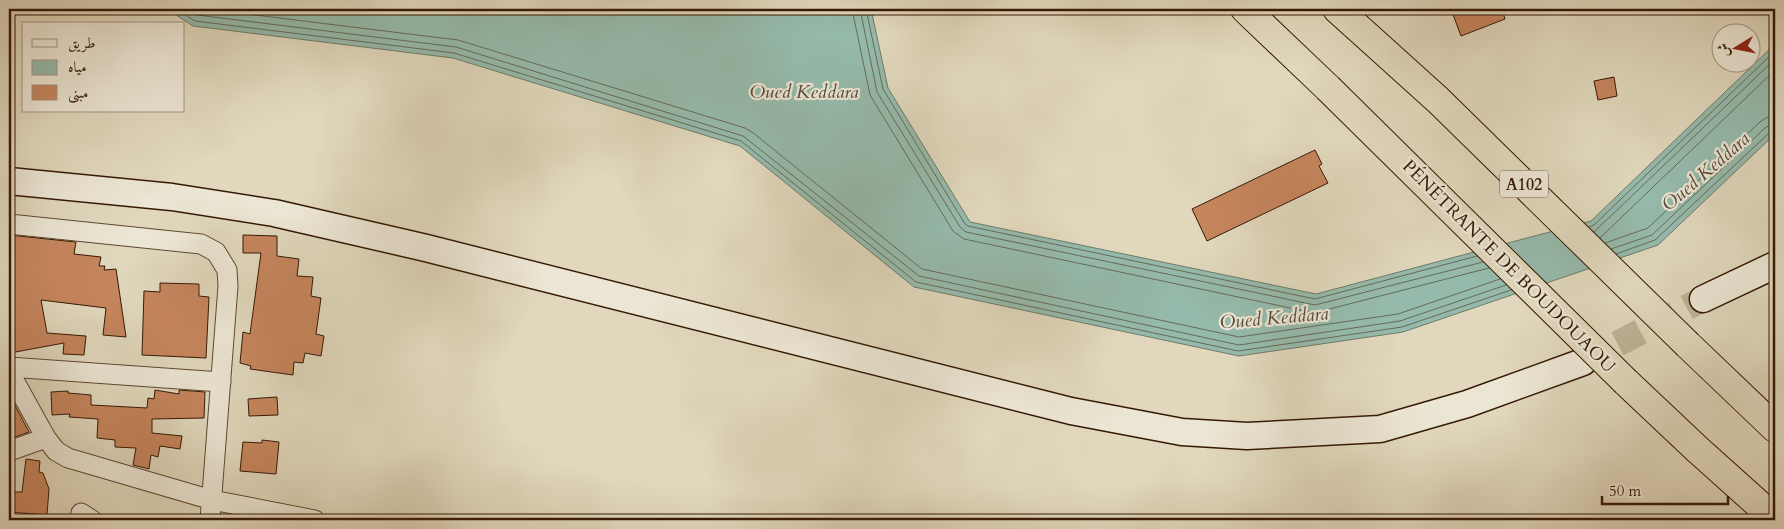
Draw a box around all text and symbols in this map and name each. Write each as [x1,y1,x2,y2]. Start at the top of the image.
legend [22,22,185,112]
north arrow [1712,22,1762,72]
text: طريق [68,33,95,53]
text: ش [1713,42,1734,59]
text: مياه [68,57,86,77]
water label: Oued Keddara [749,79,859,105]
text: مبنى [68,83,88,104]
water label: Oued Keddara [1656,126,1756,217]
street label: PÉNÉTRANTE DE BOUDOUAOU [1397,154,1621,379]
road number: A102 [1500,170,1548,198]
water label: Oued Keddara [1219,300,1330,336]
scale bar [1602,474,1728,506]
text: 50 m [1609,481,1641,501]

